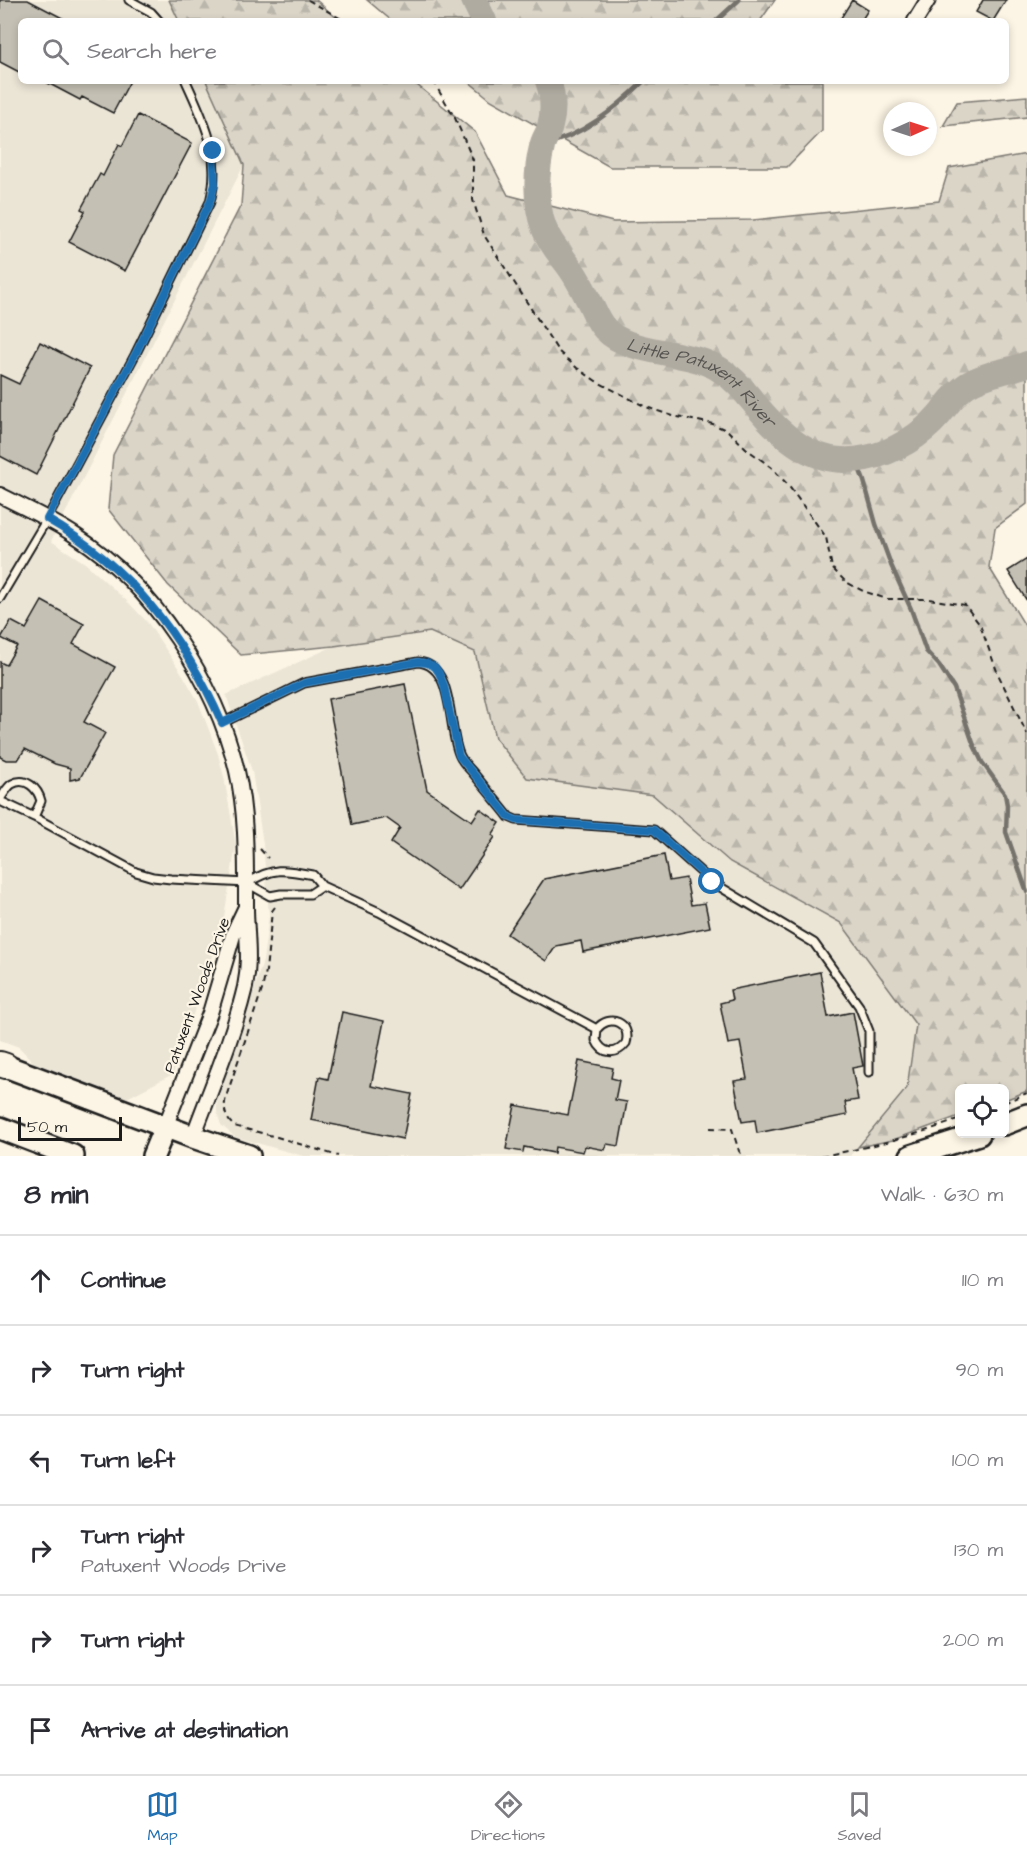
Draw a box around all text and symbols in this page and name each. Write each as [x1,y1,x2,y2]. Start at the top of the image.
search box [18,18,1009,84]
icon: search [39,35,72,68]
text: Search here [87,36,217,67]
north arrow [883,102,937,156]
route end [199,137,225,163]
water label: Little Patuxent River [623,332,783,435]
route start [698,868,724,894]
street label: Patuxent Woods Drive [159,914,235,1076]
map controls [955,1084,1009,1138]
button: locate [955,1084,1009,1138]
scale bar [18,1114,122,1142]
text: 50 m [27,1116,67,1138]
text: 8 min [24,1177,88,1213]
text: Walk · 630 m [881,1181,1003,1209]
icon: ahead [24,1264,57,1297]
text: Continue [81,1265,166,1296]
text: 110 m [962,1266,1003,1294]
icon: right [24,1354,57,1387]
text: Turn right [81,1355,184,1386]
text: 90 m [955,1356,1003,1384]
icon: left [24,1444,57,1477]
text: Turn left [81,1445,175,1476]
text: 100 m [952,1446,1003,1474]
text: Turn right [81,1521,184,1552]
icon: right [24,1534,57,1567]
text: 130 m [954,1536,1003,1564]
text: Patuxent Woods Drive [81,1552,286,1580]
icon: right [24,1624,57,1657]
text: Turn right [81,1625,184,1656]
text: 200 m [943,1626,1003,1654]
icon: arrive [24,1714,57,1747]
text: Arrive at destination [81,1715,288,1746]
tab: Map [146,1788,179,1846]
tab: Directions [471,1788,545,1846]
tab: Saved [837,1788,881,1846]

